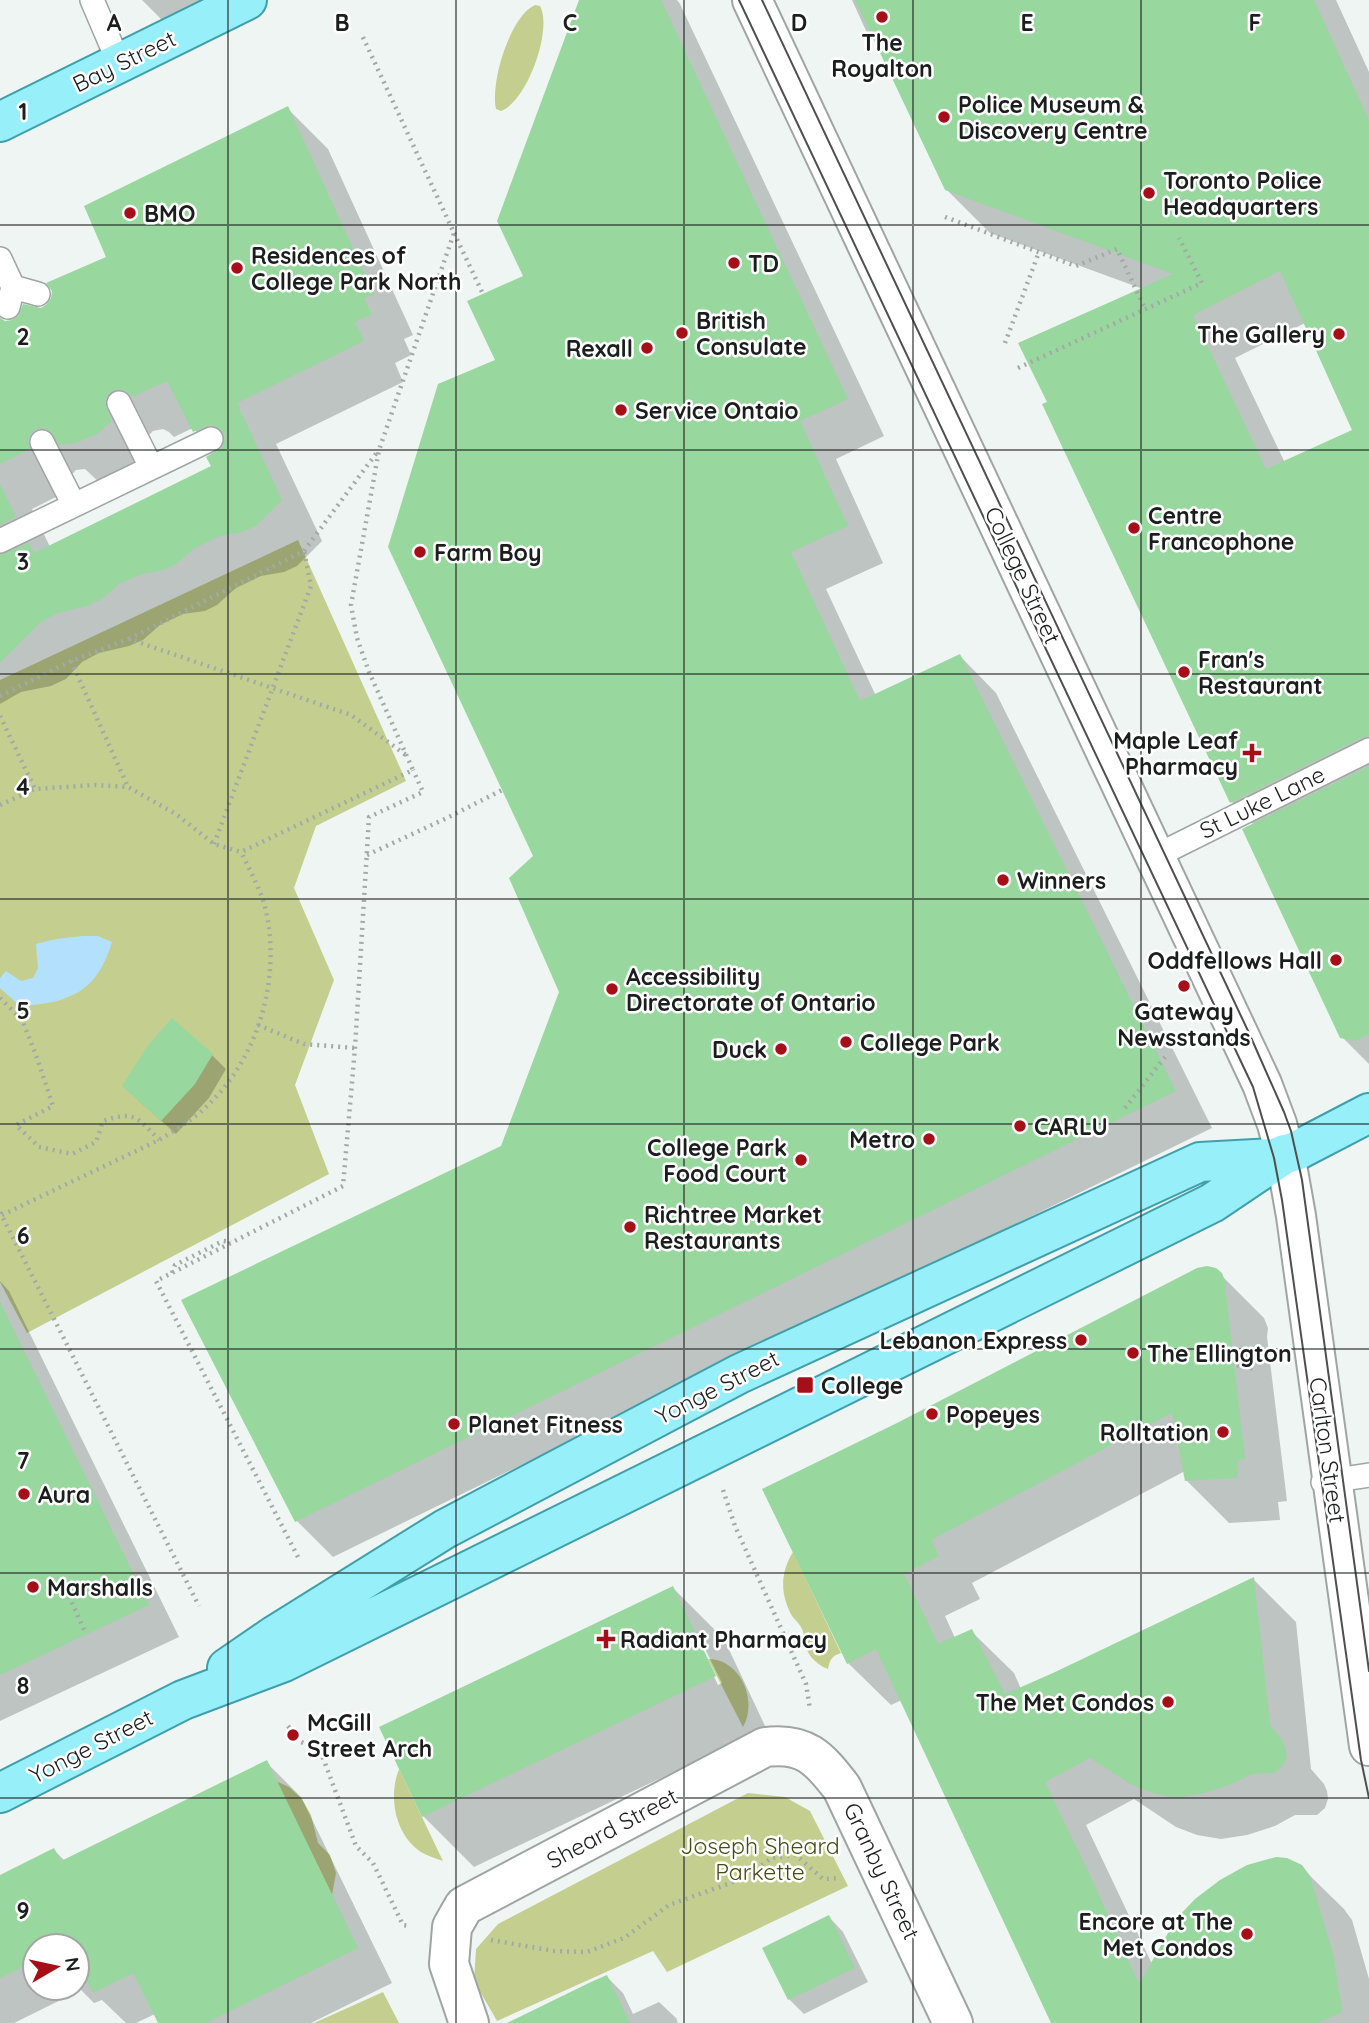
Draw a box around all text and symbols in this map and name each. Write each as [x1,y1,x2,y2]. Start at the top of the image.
text: A [107,8,122,37]
text: B [334,8,350,37]
text: C [563,8,577,37]
text: D [791,8,807,37]
text: E [1020,8,1034,37]
text: F [1249,8,1261,37]
marker: The Royalton [874,9,890,25]
street label: Bay Street [68,24,180,98]
place label: The Royalton [831,28,933,83]
place label: Police Museum & Discovery Centre [958,90,1148,145]
text: 1 [19,97,27,126]
marker: Police Museum & Discovery Centre [936,109,952,125]
place label: Toronto Police Headquarters [1163,166,1322,221]
marker: Toronto Police Headquarters [1141,185,1157,201]
place label: BMO [144,199,195,228]
marker: BMO [122,205,138,221]
place label: Residences of College Park North [251,241,461,296]
place label: TD [748,249,779,278]
marker: TD [726,255,742,271]
marker: Residences of College Park North [229,260,245,276]
place label: British Consulate [696,306,807,361]
place label: The Gallery [1197,320,1325,349]
text: 2 [16,322,30,351]
marker: British Consulate [674,325,690,341]
marker: The Gallery [1331,326,1347,342]
place label: Rexall [566,334,633,363]
marker: Rexall [639,340,655,356]
place label: Service Ontaio [635,396,799,425]
marker: Service Ontaio [613,402,629,418]
place label: Centre Francophone [1148,501,1294,556]
street label: College Street [979,502,1068,648]
marker: Centre Francophone [1126,520,1142,536]
place label: Farm Boy [434,538,541,567]
marker: Farm Boy [412,544,428,560]
text: 3 [17,547,29,576]
place label: Fran's Restaurant [1198,645,1323,700]
marker: Fran's Restaurant [1176,664,1192,680]
place label: Maple Leaf Pharmacy [1113,726,1238,781]
marker: Maple Leaf Pharmacy [1244,745,1260,761]
street label: St Luke Lane [1195,759,1329,845]
text: 4 [16,772,30,801]
place label: Winners [1017,866,1106,895]
marker: Winners [995,872,1011,888]
place label: Oddfellows Hall [1148,946,1322,975]
marker: Oddfellows Hall [1328,952,1344,968]
place label: Accessibility Directorate of Ontario [626,962,876,1017]
marker: Gateway Newsstands [1176,978,1192,994]
marker: Accessibility Directorate of Ontario [604,981,620,997]
text: 5 [16,996,30,1025]
place label: Gateway Newsstands [1117,997,1251,1052]
place label: College Park [860,1028,1000,1057]
marker: College Park [838,1034,854,1050]
place label: Duck [712,1035,767,1064]
marker: Duck [773,1041,789,1057]
place label: CARLU [1034,1112,1108,1141]
marker: CARLU [1012,1118,1028,1134]
place label: Metro [849,1125,915,1154]
marker: Metro [921,1131,937,1147]
place label: College Park Food Court [647,1133,787,1188]
marker: College Park Food Court [793,1152,809,1168]
place label: Richtree Market Restaurants [644,1200,822,1255]
marker: Richtree Market Restaurants [622,1219,638,1235]
text: 6 [17,1221,29,1250]
place label: Lebanon Express [879,1326,1067,1355]
marker: Lebanon Express [1073,1332,1089,1348]
place label: The Ellington [1147,1339,1292,1368]
street label: Yonge Street [650,1343,784,1431]
marker: The Ellington [1125,1345,1141,1361]
place label: College [821,1371,903,1400]
marker: College [795,1375,815,1395]
street label: Carlton Street [1303,1375,1353,1525]
place label: Popeyes [946,1400,1040,1429]
marker: Popeyes [924,1406,940,1422]
place label: Planet Fitness [468,1410,623,1439]
marker: Planet Fitness [446,1416,462,1432]
place label: Rolltation [1100,1418,1209,1447]
marker: Rolltation [1215,1424,1231,1440]
text: 7 [17,1446,30,1475]
place label: Aura [38,1480,90,1509]
marker: Aura [16,1486,32,1502]
place label: Marshalls [47,1573,153,1602]
marker: Marshalls [25,1579,41,1595]
place label: Radiant Pharmacy [620,1625,827,1654]
marker: Radiant Pharmacy [598,1631,614,1647]
text: 8 [17,1671,29,1700]
place label: The Met Condos [975,1688,1154,1717]
marker: The Met Condos [1160,1694,1176,1710]
street label: Yonge Street [24,1702,158,1790]
place label: McGill Street Arch [307,1708,432,1763]
marker: McGill Street Arch [285,1727,301,1743]
street label: Sheard Street [541,1781,683,1875]
street label: Granby Street [838,1798,926,1944]
park label: Joseph Sheard Parkette [680,1831,840,1886]
text: 9 [16,1896,30,1925]
place label: Encore at The Met Condos [1079,1907,1233,1962]
marker: Encore at The Met Condos [1239,1926,1255,1942]
north arrow [21,1932,91,2002]
text: N [60,1956,86,1973]

